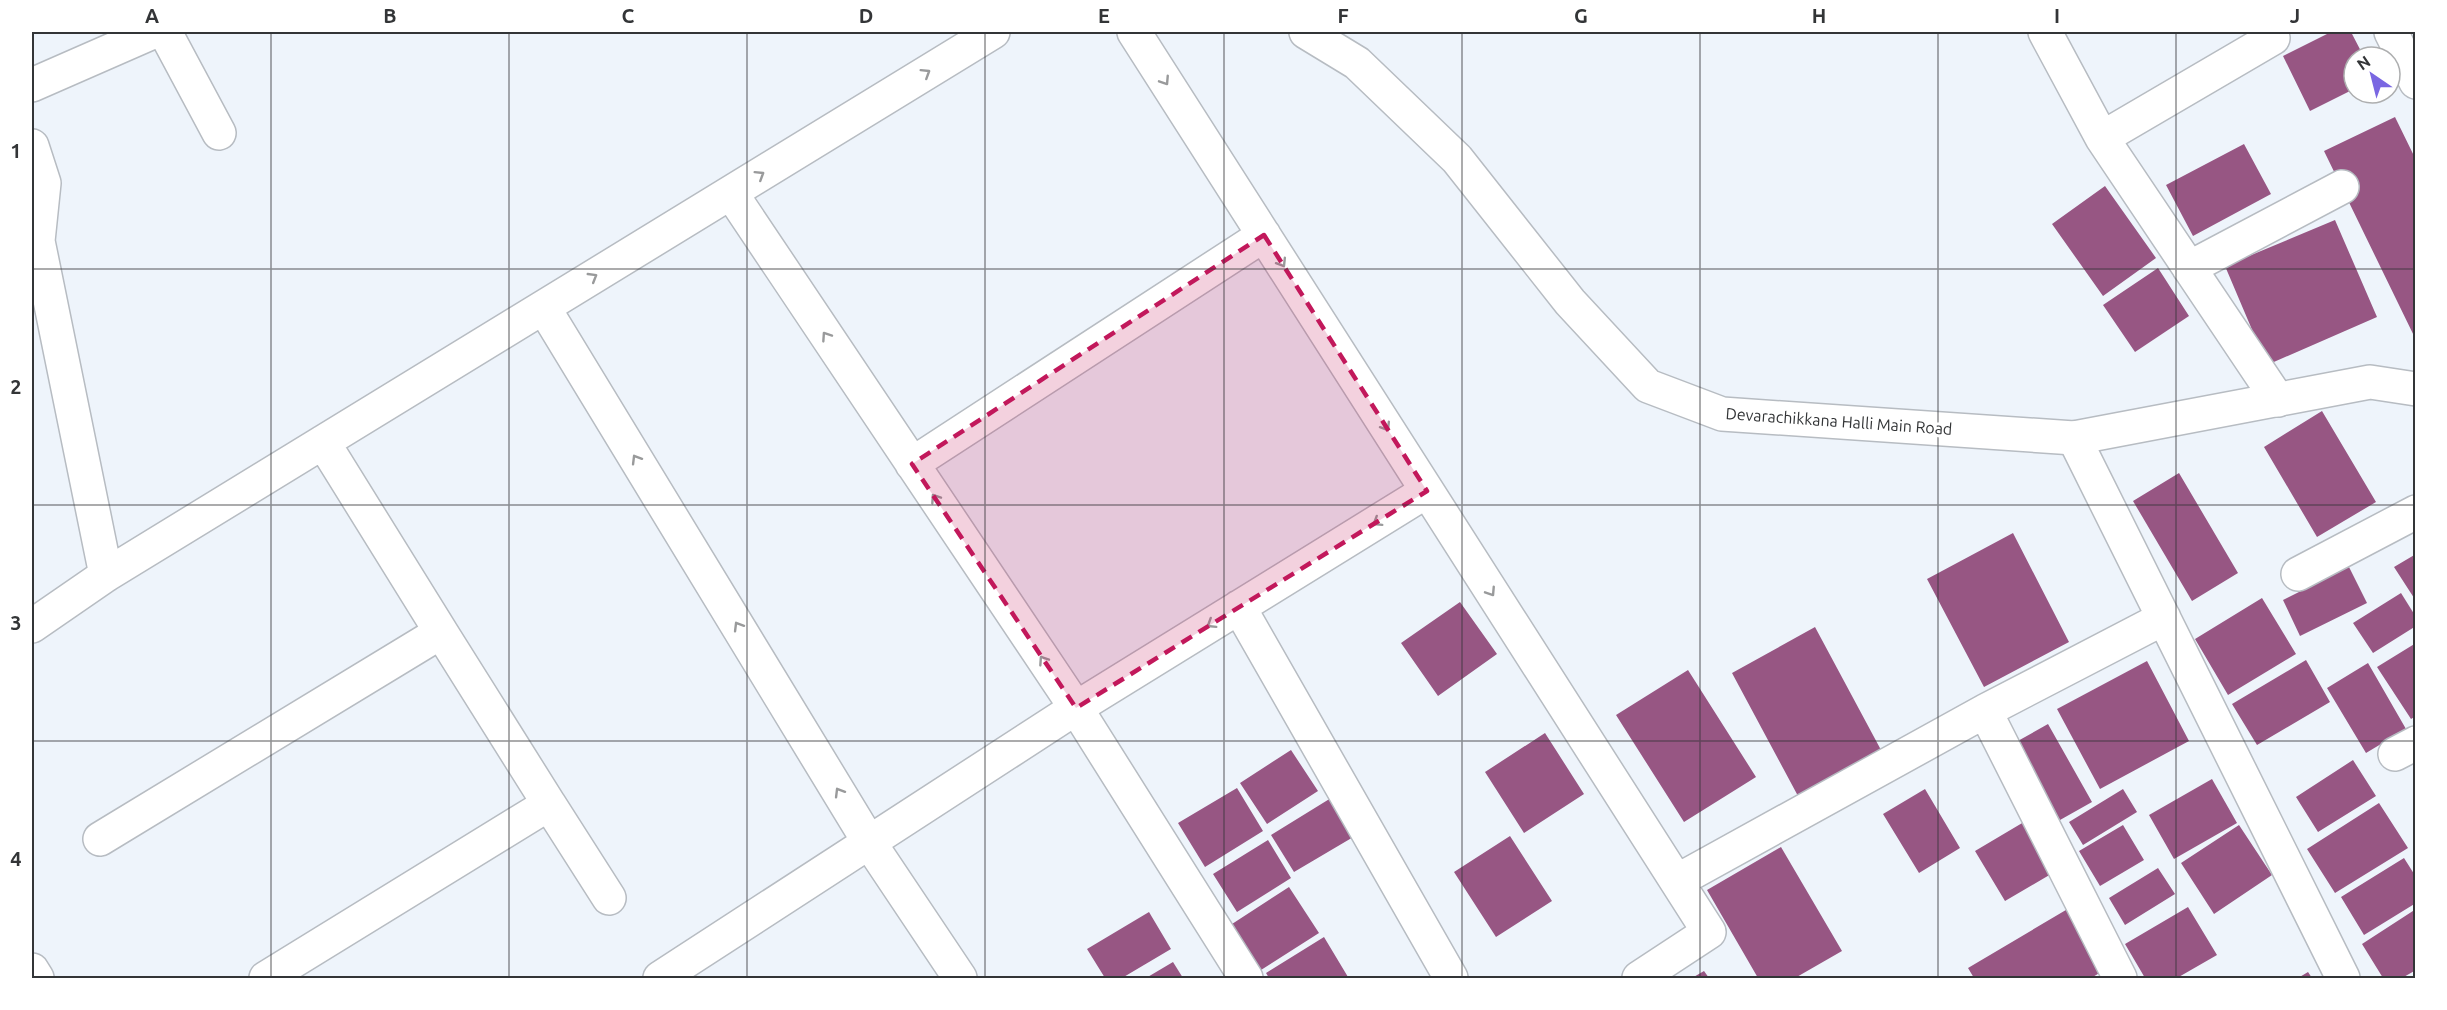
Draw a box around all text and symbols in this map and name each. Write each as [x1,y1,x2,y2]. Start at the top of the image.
text: A [145,4,159,27]
text: B [383,4,397,27]
text: C [622,4,635,27]
text: D [859,4,873,27]
text: E [1098,4,1110,27]
text: F [1337,4,1349,27]
text: G [1574,4,1588,27]
text: H [1812,4,1826,27]
text: I [2054,4,2060,27]
text: J [2290,4,2300,27]
north arrow [2342,45,2402,105]
text: N [2353,52,2373,74]
one-way arrow [920,68,930,80]
one-way arrow [1158,75,1170,85]
text: 1 [10,139,22,162]
one-way arrow [754,171,764,183]
one-way arrow [1274,257,1286,267]
one-way arrow [587,273,598,284]
one-way arrow [823,331,834,342]
text: 2 [10,375,22,398]
street label: Devarachikkana Halli Main Road [1725,404,1953,438]
one-way arrow [1379,421,1391,431]
one-way arrow [632,455,644,465]
one-way arrow [931,494,942,505]
one-way arrow [1373,514,1383,526]
one-way arrow [1484,585,1495,596]
text: 3 [10,611,22,634]
one-way arrow [1207,617,1218,628]
one-way arrow [733,622,745,632]
one-way arrow [1039,656,1051,666]
one-way arrow [835,788,846,798]
text: 4 [10,847,22,870]

